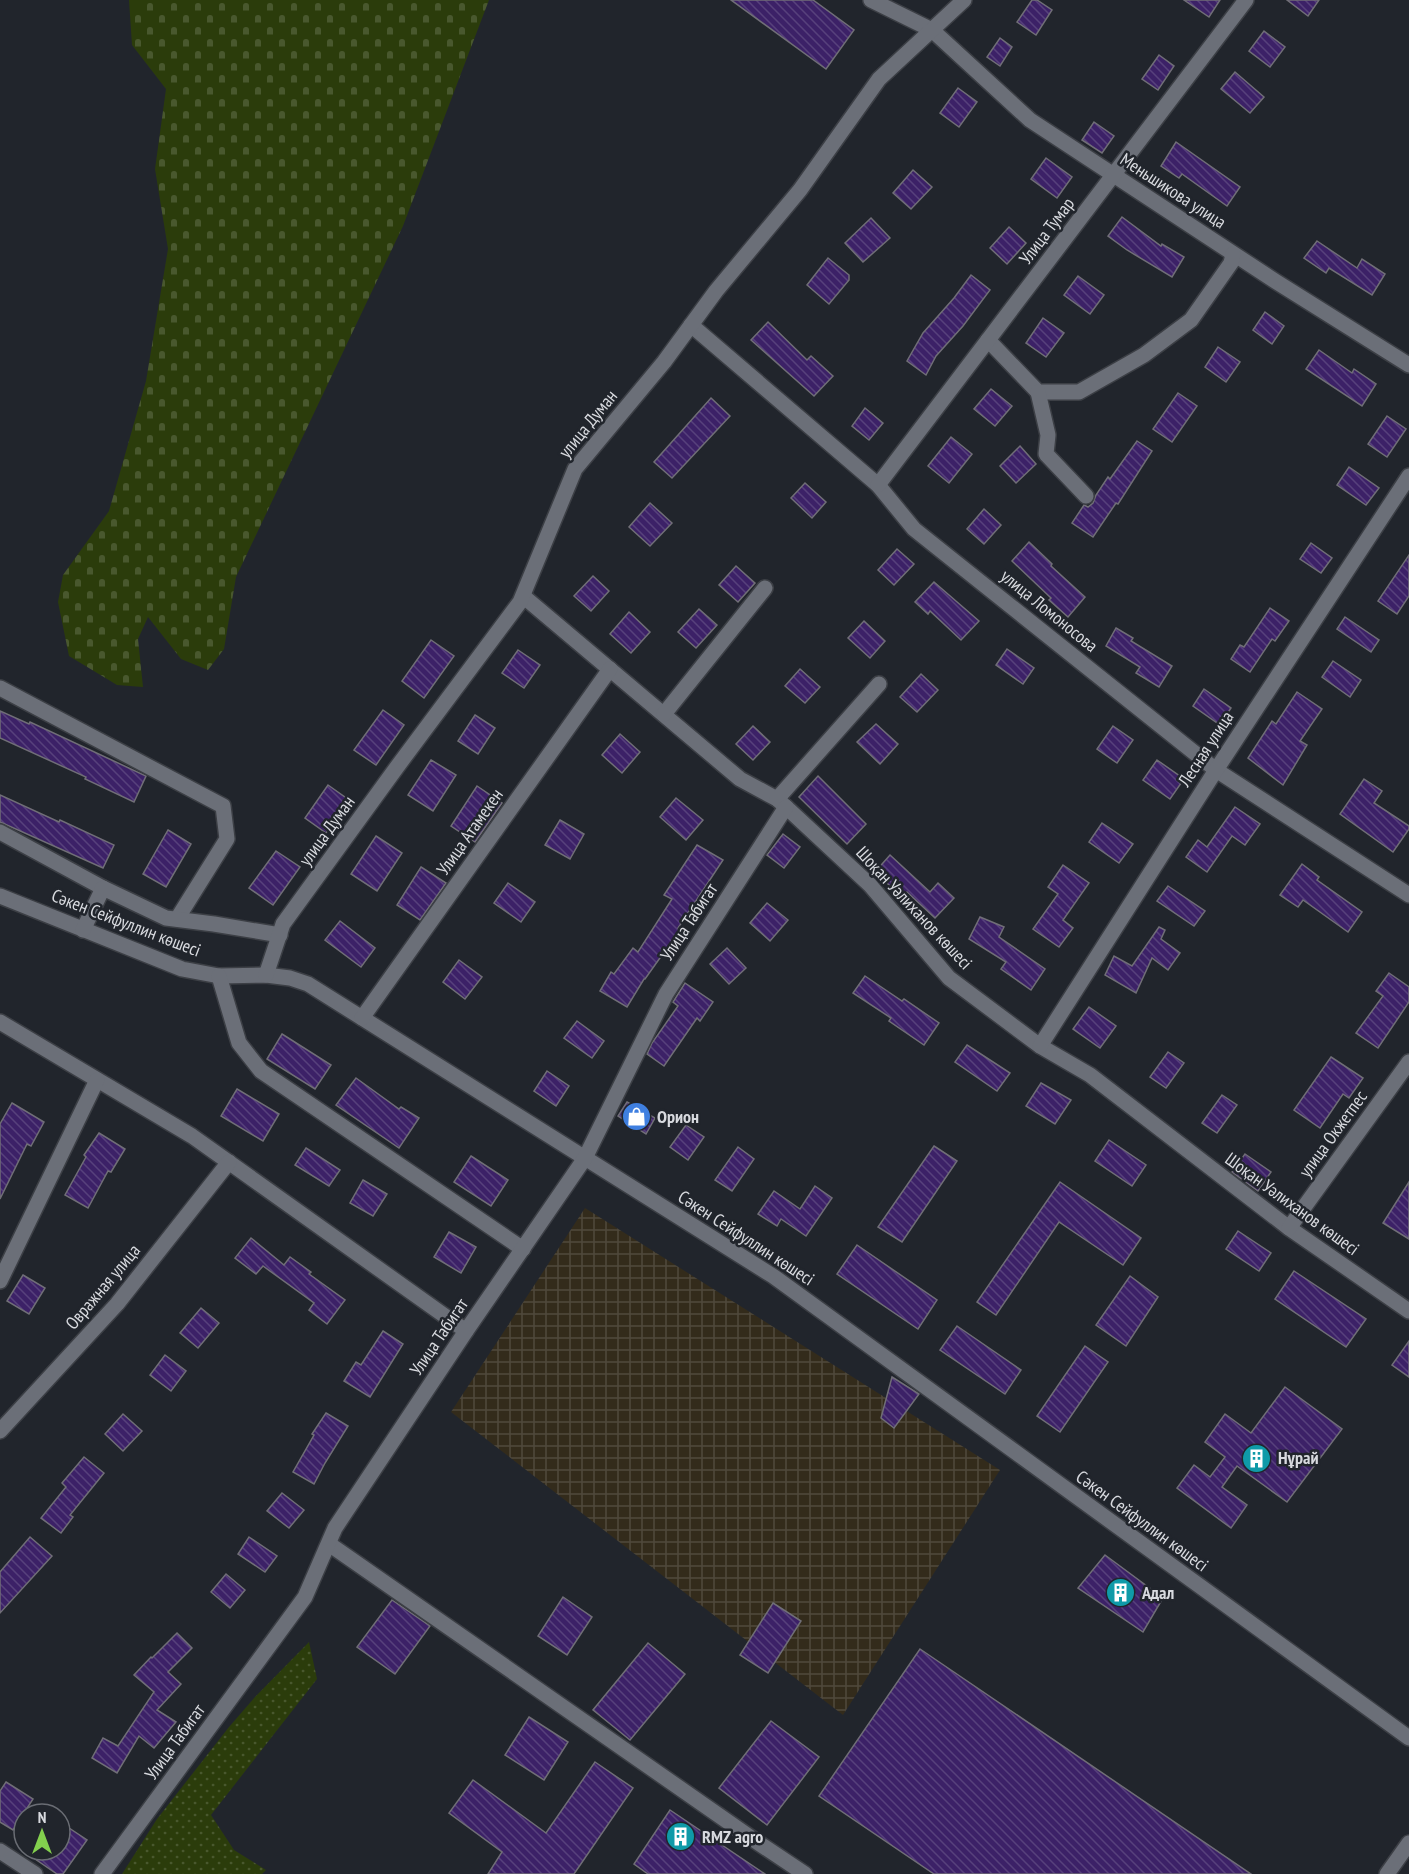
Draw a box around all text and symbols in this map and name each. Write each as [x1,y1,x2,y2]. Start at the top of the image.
street label: Меньшикова улица [1116,148,1231,233]
street label: Улица Тумар [1014,193,1079,269]
street label: улица Думан [553,385,622,462]
street label: улица Ломоносова [996,564,1103,657]
street label: Лесная улица [1172,707,1238,792]
street label: Улица Атамекен [431,784,508,879]
street label: улица Думан [294,791,360,870]
street label: Шоқан Уәлиханов көшесі [851,841,977,974]
street label: Улица Табигат [655,878,722,965]
street label: Сәкен Сейфуллин көшесі [48,884,204,962]
street label: улица Окжетпес [1293,1085,1372,1182]
shop icon: Орион [620,1101,652,1133]
place label: Орион [657,1105,699,1128]
street label: Шоқан Уәлиханов көшесі [1221,1147,1364,1260]
street label: Сәкен Сейфуллин көшесі [674,1185,819,1290]
street label: Овражная улица [60,1239,145,1334]
street label: Улица Табигат [404,1294,473,1380]
building icon: Нұрай [1241,1442,1273,1474]
place label: Нұрай [1278,1446,1319,1469]
street label: Сәкен Сейфуллин көшесі [1072,1465,1213,1576]
building icon: Адал [1105,1577,1137,1609]
place label: Адал [1141,1581,1175,1604]
street label: Улица Табигат [139,1699,210,1784]
north arrow [12,1802,72,1862]
text: N [38,1807,46,1827]
building icon: RMZ agro [665,1821,697,1853]
place label: RMZ agro [702,1825,763,1848]

